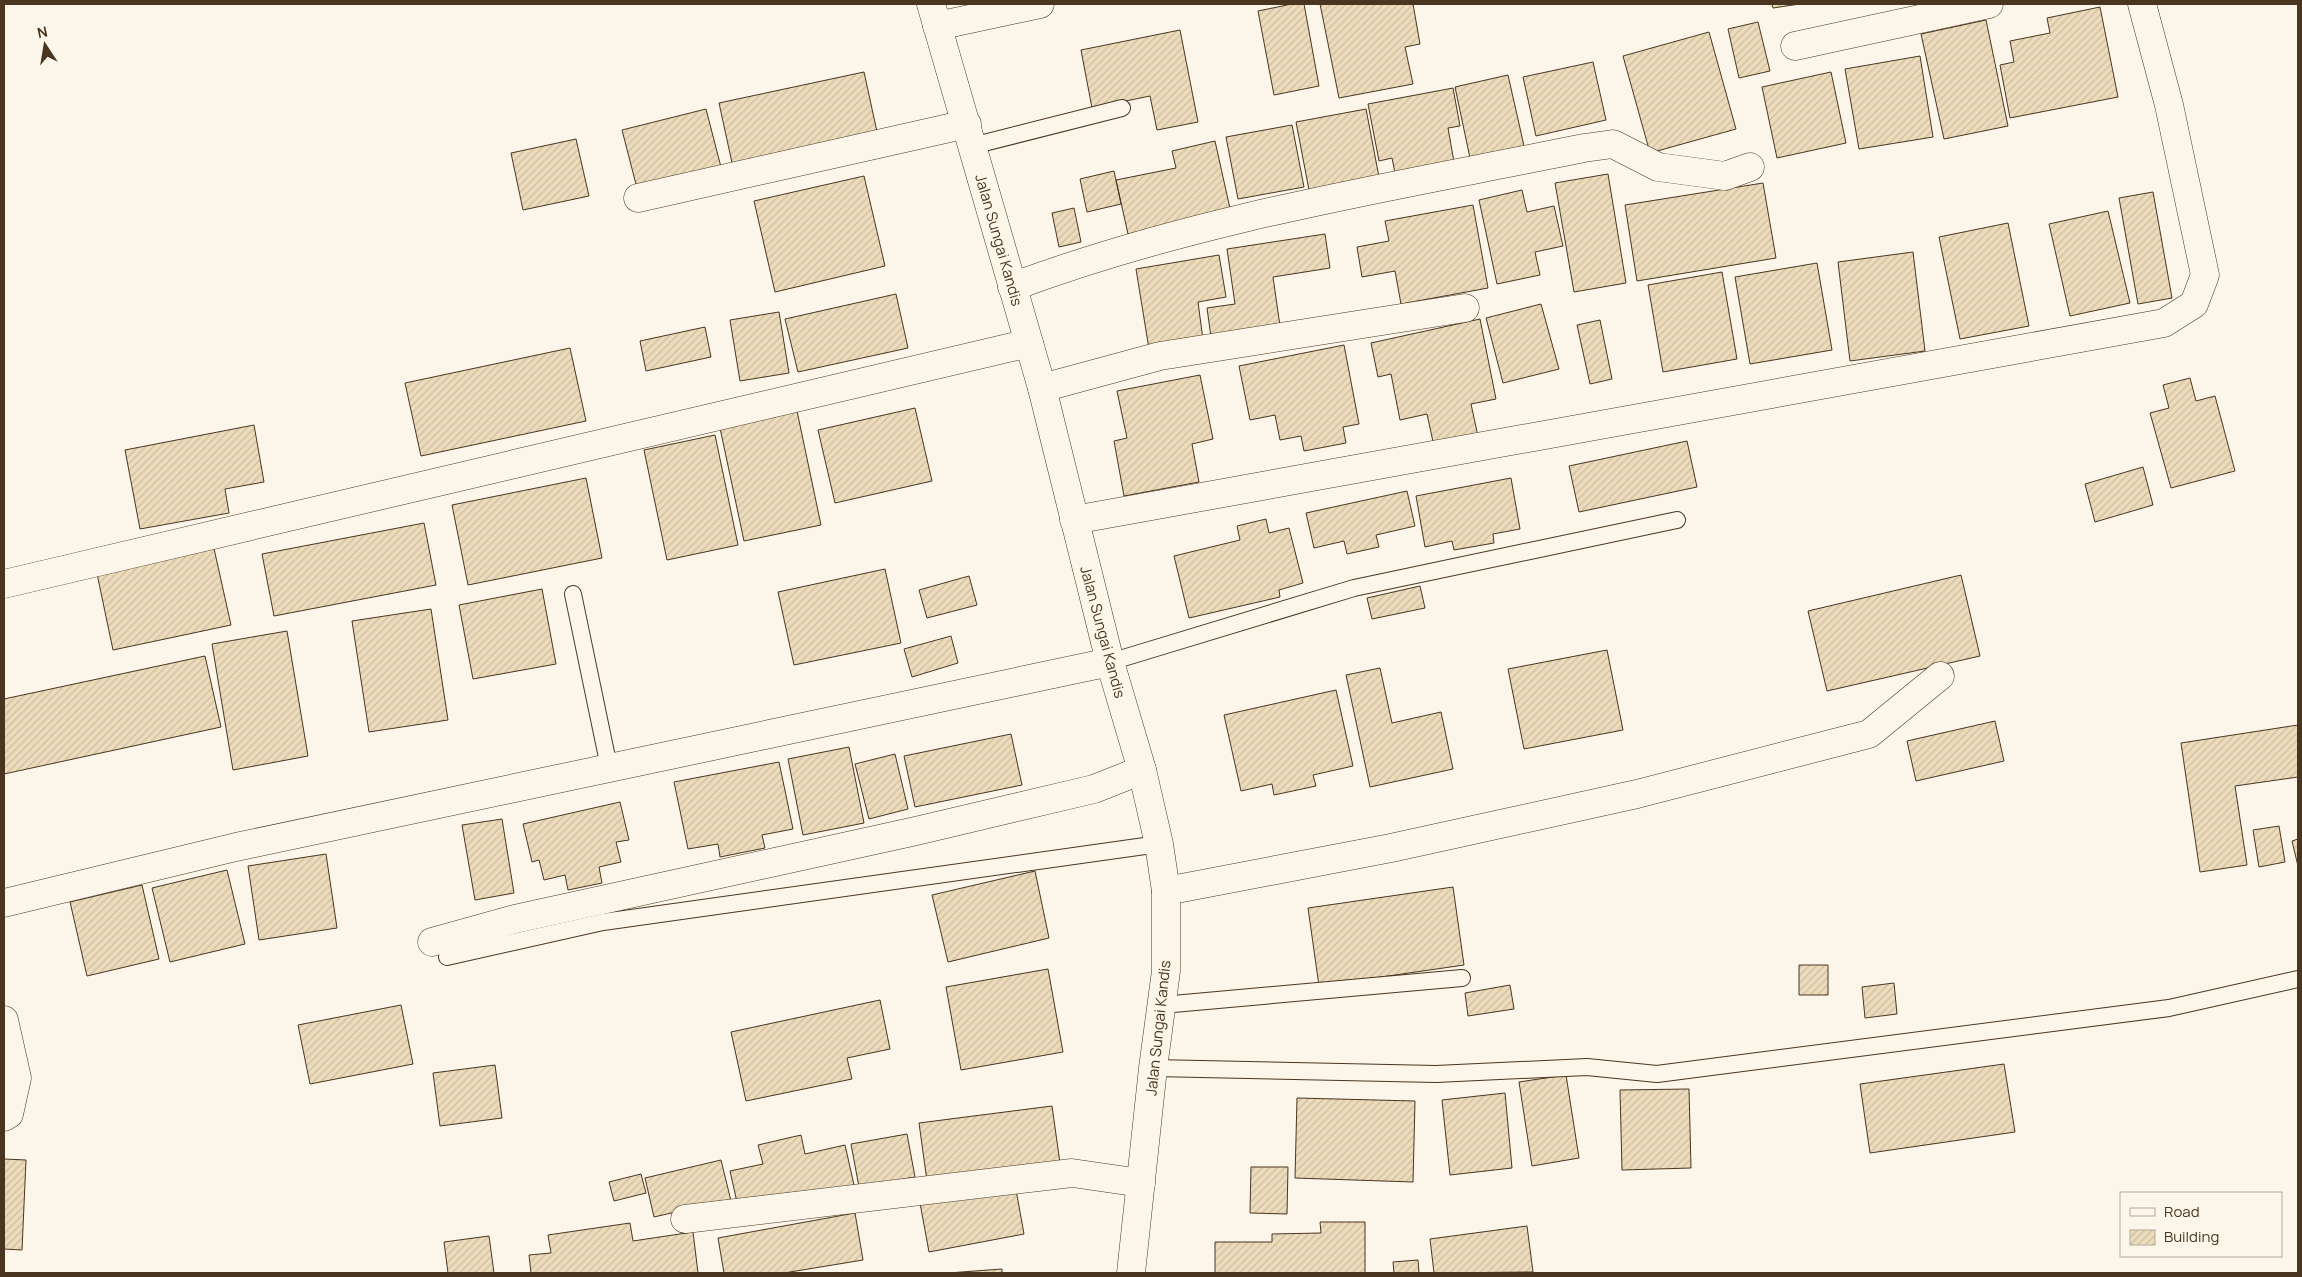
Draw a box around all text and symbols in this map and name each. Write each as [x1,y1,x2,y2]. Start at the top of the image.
north arrow [20,20,70,70]
text: N [35,21,49,42]
street label: Jalan Sungai Kandis [970,172,1028,308]
street label: Jalan Sungai Kandis [1075,564,1131,701]
street label: Jalan Sungai Kandis [1140,959,1176,1097]
legend [2120,1192,2282,1257]
text: Road [2164,1201,2200,1222]
text: Building [2164,1226,2219,1247]

